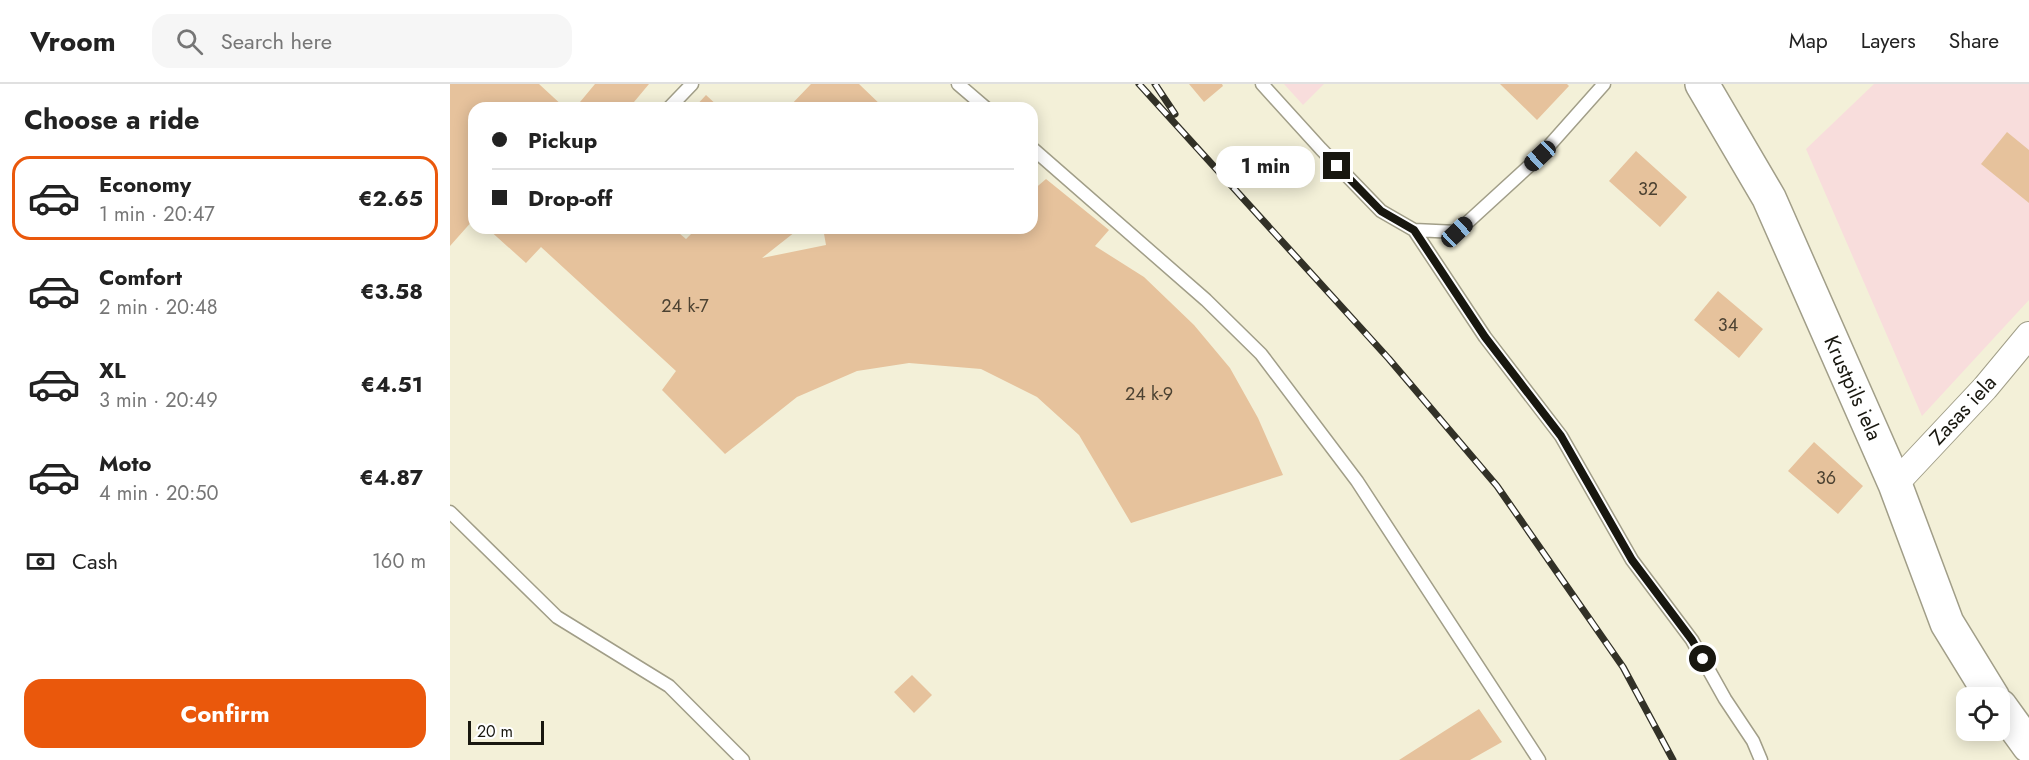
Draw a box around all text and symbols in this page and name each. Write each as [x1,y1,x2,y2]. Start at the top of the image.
search box [152,14,572,68]
text: Vroom [30,21,116,62]
icon: search [173,25,206,58]
text: Search here [221,25,332,57]
text: Map [1789,26,1828,56]
text: Layers [1861,26,1916,56]
text: Share [1949,26,1999,56]
text: Choose a ride [24,100,199,139]
text: Pickup [528,124,597,156]
car [1521,137,1559,175]
callout: 1 min [1217,145,1316,187]
text: 1 min [1241,152,1290,181]
route end [1323,152,1350,179]
text: Economy [99,168,191,200]
icon: car [27,171,81,225]
house number: 32 [1638,176,1658,202]
text: €2.65 [358,182,423,214]
text: Drop-off [528,182,612,214]
text: 1 min · 20:47 [99,200,215,229]
car [1438,213,1476,251]
text: Comfort [99,261,182,293]
icon: car [27,264,81,318]
text: €3.58 [360,275,423,307]
text: 2 min · 20:48 [99,293,218,322]
house number: 24 k-7 [661,293,709,319]
house number: 34 [1718,312,1738,338]
street label: Krustpils iela [1817,331,1889,445]
text: XL [99,354,126,386]
icon: car [27,357,81,411]
text: €4.51 [361,368,423,400]
street label: Zasas iela [1923,368,2003,452]
house number: 24 k-9 [1125,381,1173,407]
text: 3 min · 20:49 [99,386,218,415]
text: Moto [99,447,152,479]
icon: car [27,450,81,504]
text: €4.87 [359,461,423,493]
house number: 36 [1816,465,1836,491]
text: 4 min · 20:50 [99,479,219,508]
icon: cash [24,545,57,578]
text: Cash [72,545,118,577]
text: 160 m [372,547,426,576]
route start [1689,645,1716,672]
button: Confirm [24,679,426,748]
map controls [1956,687,2010,741]
button: locate [1956,687,2010,741]
scale bar [468,718,544,746]
text: 20 m [477,720,513,743]

